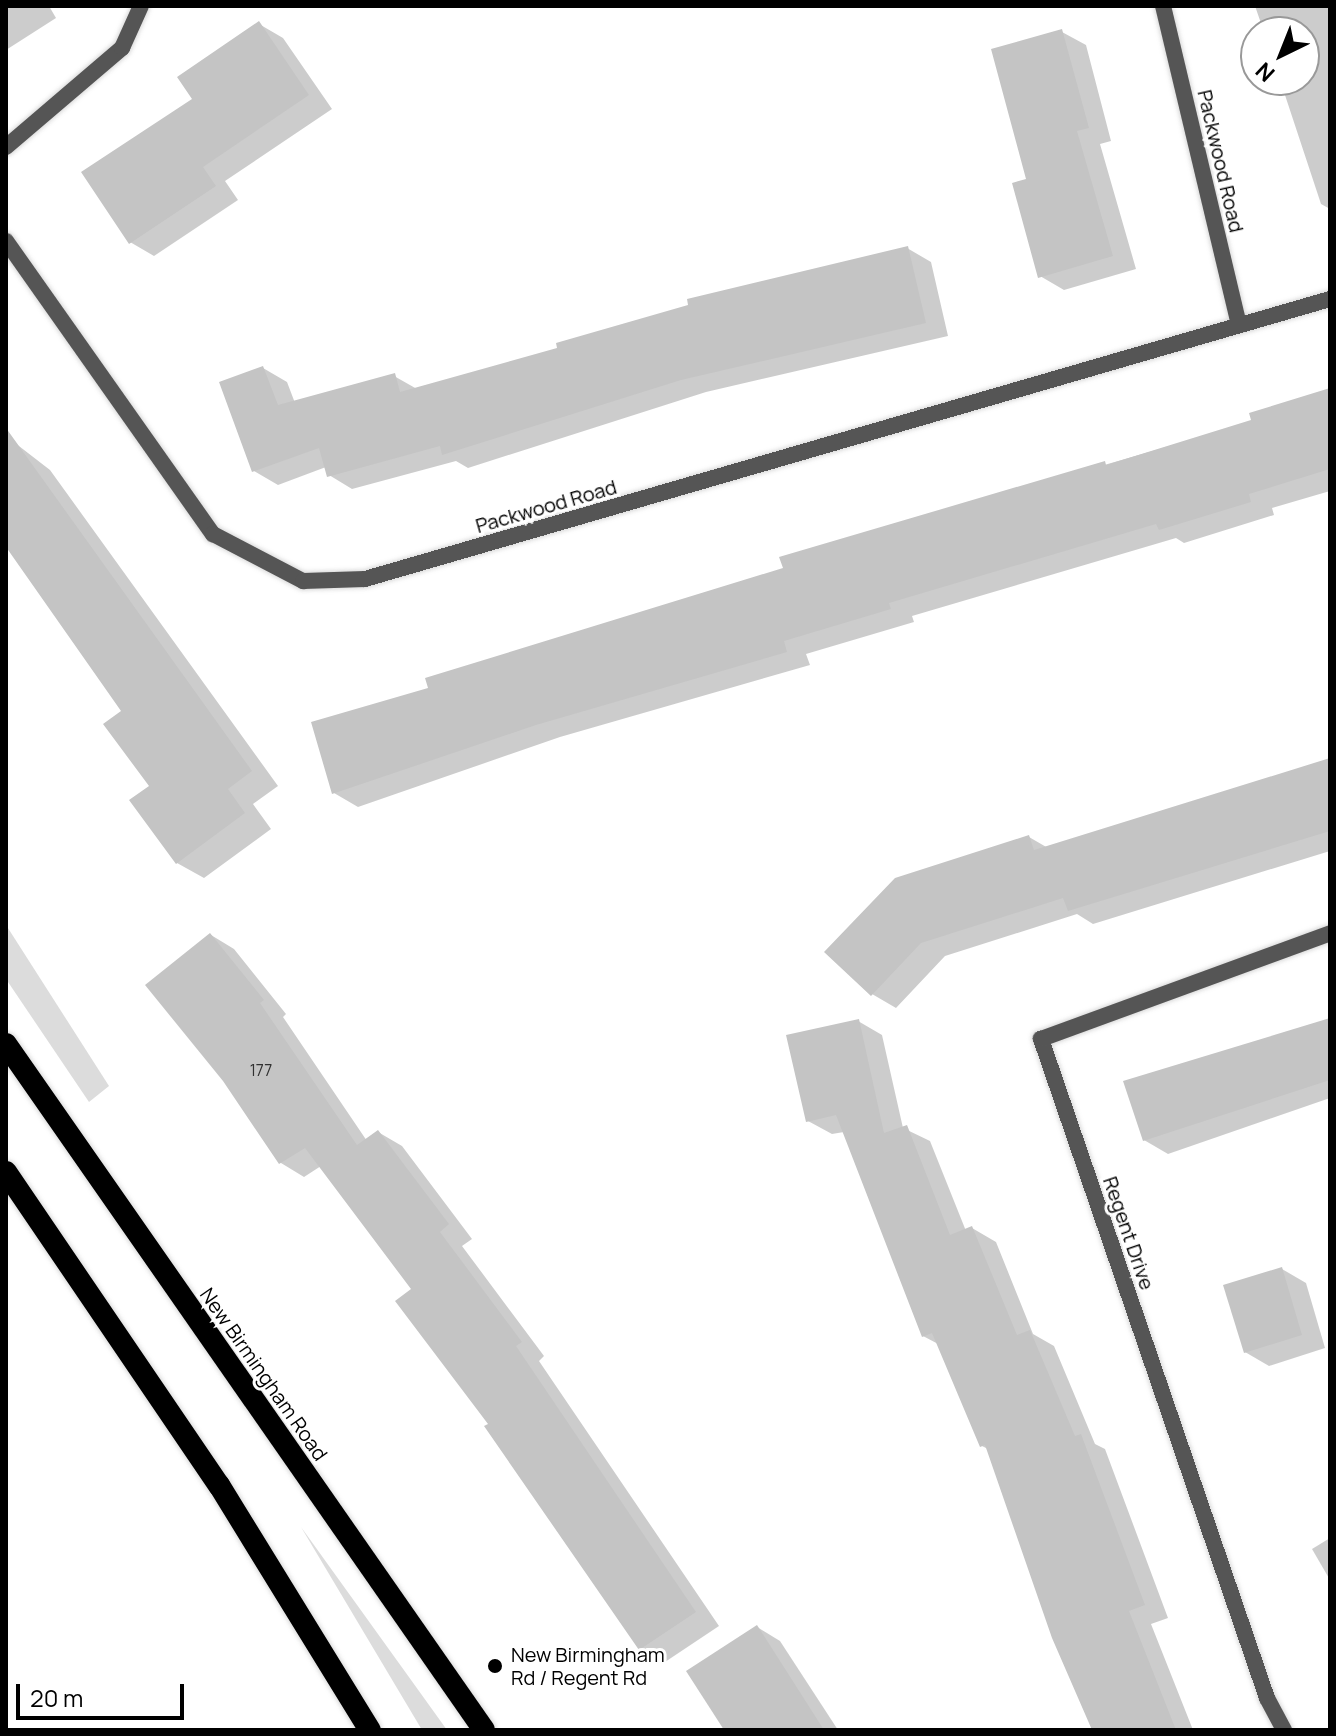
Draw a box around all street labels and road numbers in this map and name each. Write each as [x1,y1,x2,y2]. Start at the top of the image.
street label: Packwood Road [1193,87,1249,235]
street label: Packwood Road [473,474,619,538]
street label: Regent Drive [1098,1173,1160,1293]
street label: New Birmingham Road [195,1283,333,1465]

